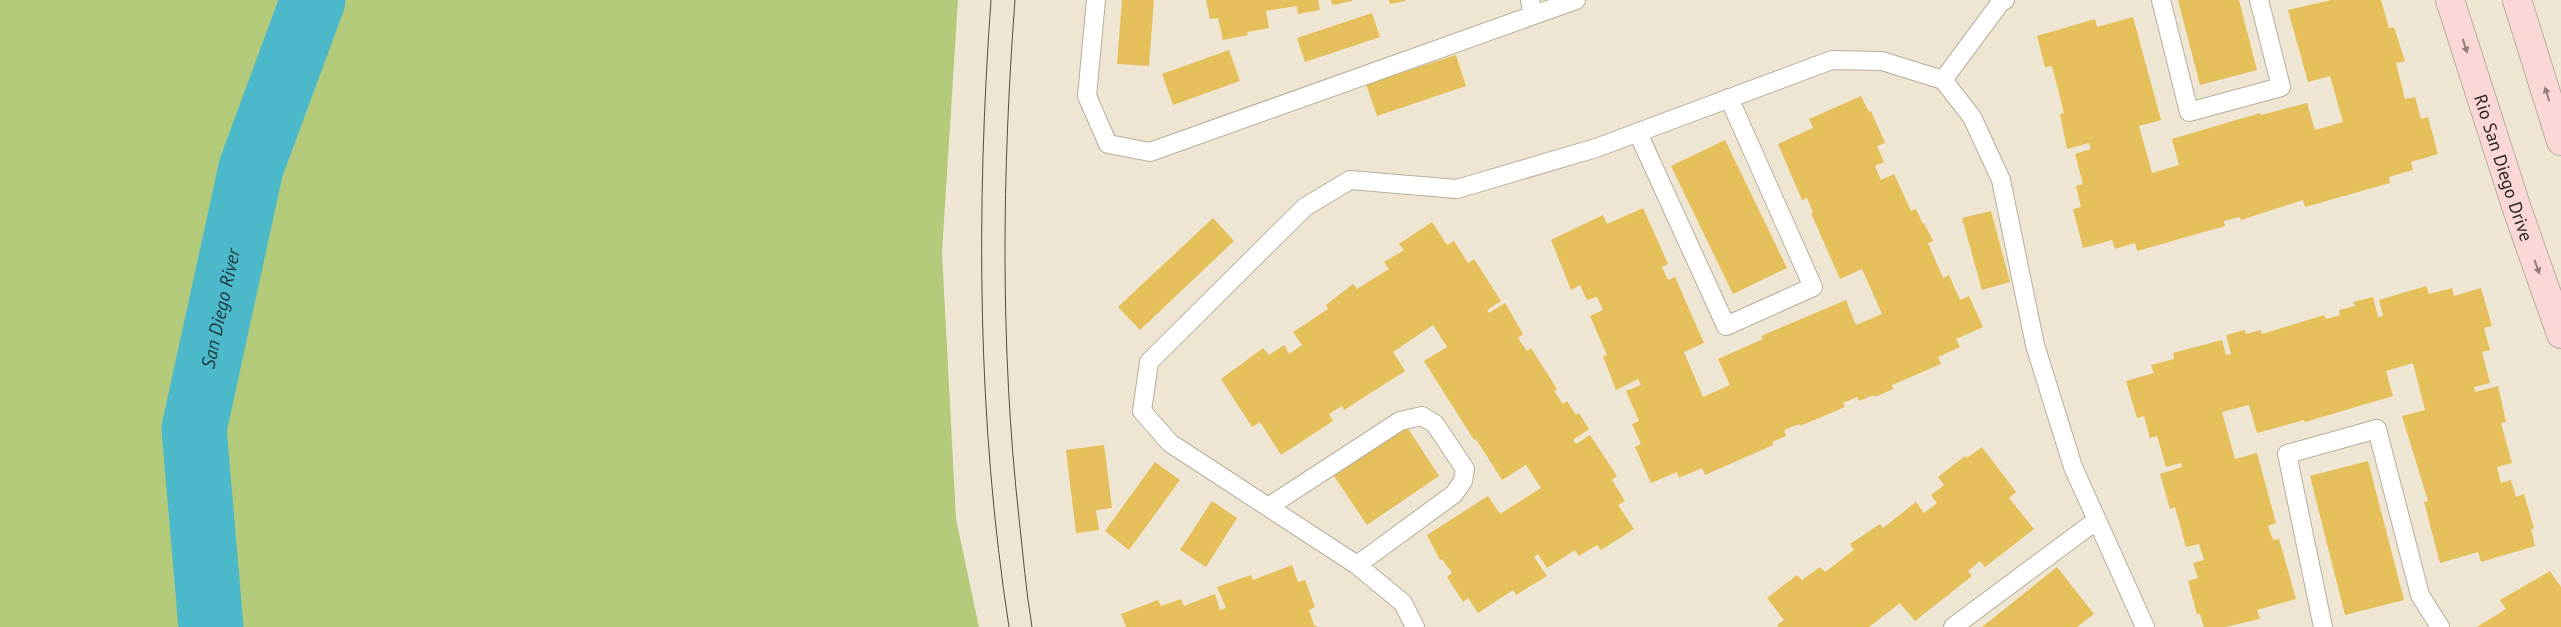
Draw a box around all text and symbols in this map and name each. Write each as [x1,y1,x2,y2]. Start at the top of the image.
one-way arrow [2461,39,2469,54]
one-way arrow [2542,86,2550,101]
street label: Rio San Diego Drive [2469,91,2539,244]
water label: San Diego River [196,245,245,371]
one-way arrow [2534,260,2542,275]

